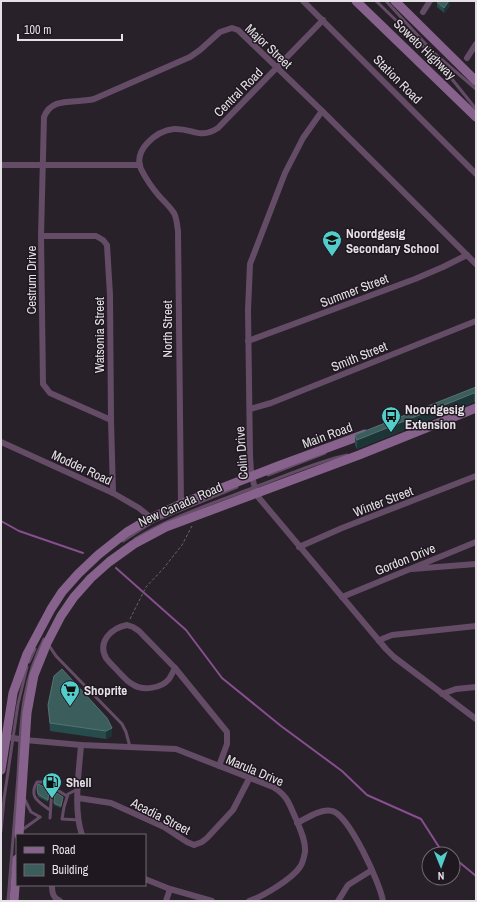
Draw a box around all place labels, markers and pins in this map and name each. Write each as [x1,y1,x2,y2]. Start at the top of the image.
place label: Noordgesig Secondary School [346,225,439,257]
school or university icon: Noordgesig Secondary School [321,229,343,257]
place label: Noordgesig Extension [405,401,465,433]
bus stop icon: Noordgesig Extension [380,405,402,433]
supermarket icon: Shoprite [59,679,81,707]
place label: Shoprite [84,682,127,699]
fuel station icon: Shell [41,771,63,799]
place label: Shell [66,774,92,791]

